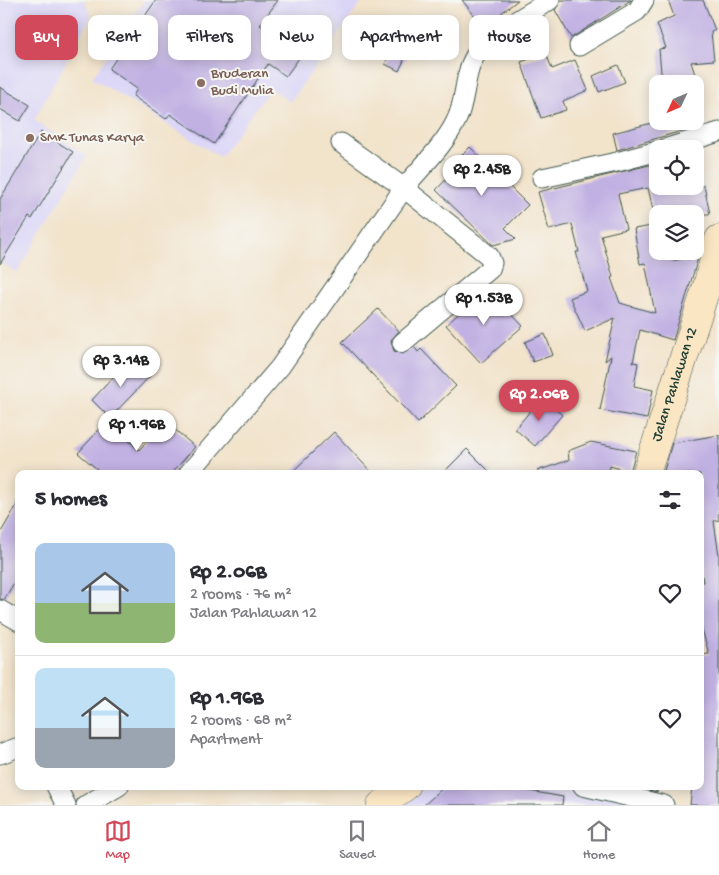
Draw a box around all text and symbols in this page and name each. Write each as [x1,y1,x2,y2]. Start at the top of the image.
chip: Buy [15,15,78,60]
chip: Rent [88,15,158,60]
chip: Filters [168,15,251,60]
chip: New [261,15,332,60]
chip: Apartment [342,15,459,60]
chip: House [469,15,549,60]
place label: Bruderan Budi Mulia [210,65,274,100]
north arrow [649,75,704,130]
map controls [649,75,704,260]
marker: Bruderan Budi Mulia [195,77,207,89]
place label: SMK Tunas Karya [40,129,145,147]
marker: SMK Tunas Karya [24,132,36,144]
button: locate [649,140,704,195]
pin: Rp 2.45B [430,154,534,197]
text: Rp 2.45B [453,161,511,180]
button: layers [649,205,704,260]
pin: Rp 1.53B [432,284,536,326]
text: Rp 1.53B [456,290,512,309]
street label: Jalan Pahlawan 12 [648,325,702,444]
pin: Rp 3.14B [69,346,173,388]
text: Rp 3.14B [93,352,149,371]
pin: Rp 2.06B [487,380,591,422]
text: Rp 2.06B [510,386,568,405]
pin: Rp 1.96B [85,410,189,452]
text: Rp 1.96B [109,416,165,435]
icon: filters [656,486,684,514]
text: 5 homes [35,488,107,513]
text: Rp 2.06B [190,561,267,586]
icon: home [75,563,135,623]
icon: heart [656,579,684,607]
text: 2 rooms · 76 m² [190,586,292,605]
text: Jalan Pahlawan 12 [190,605,317,624]
text: Rp 1.96B [190,687,263,712]
icon: home [75,688,135,748]
icon: heart [656,704,684,732]
text: 2 rooms · 68 m² [190,712,292,731]
text: Apartment [190,731,262,750]
tab: Map [104,817,132,864]
tab: Saved [339,817,375,864]
tab: Home [583,817,615,864]

